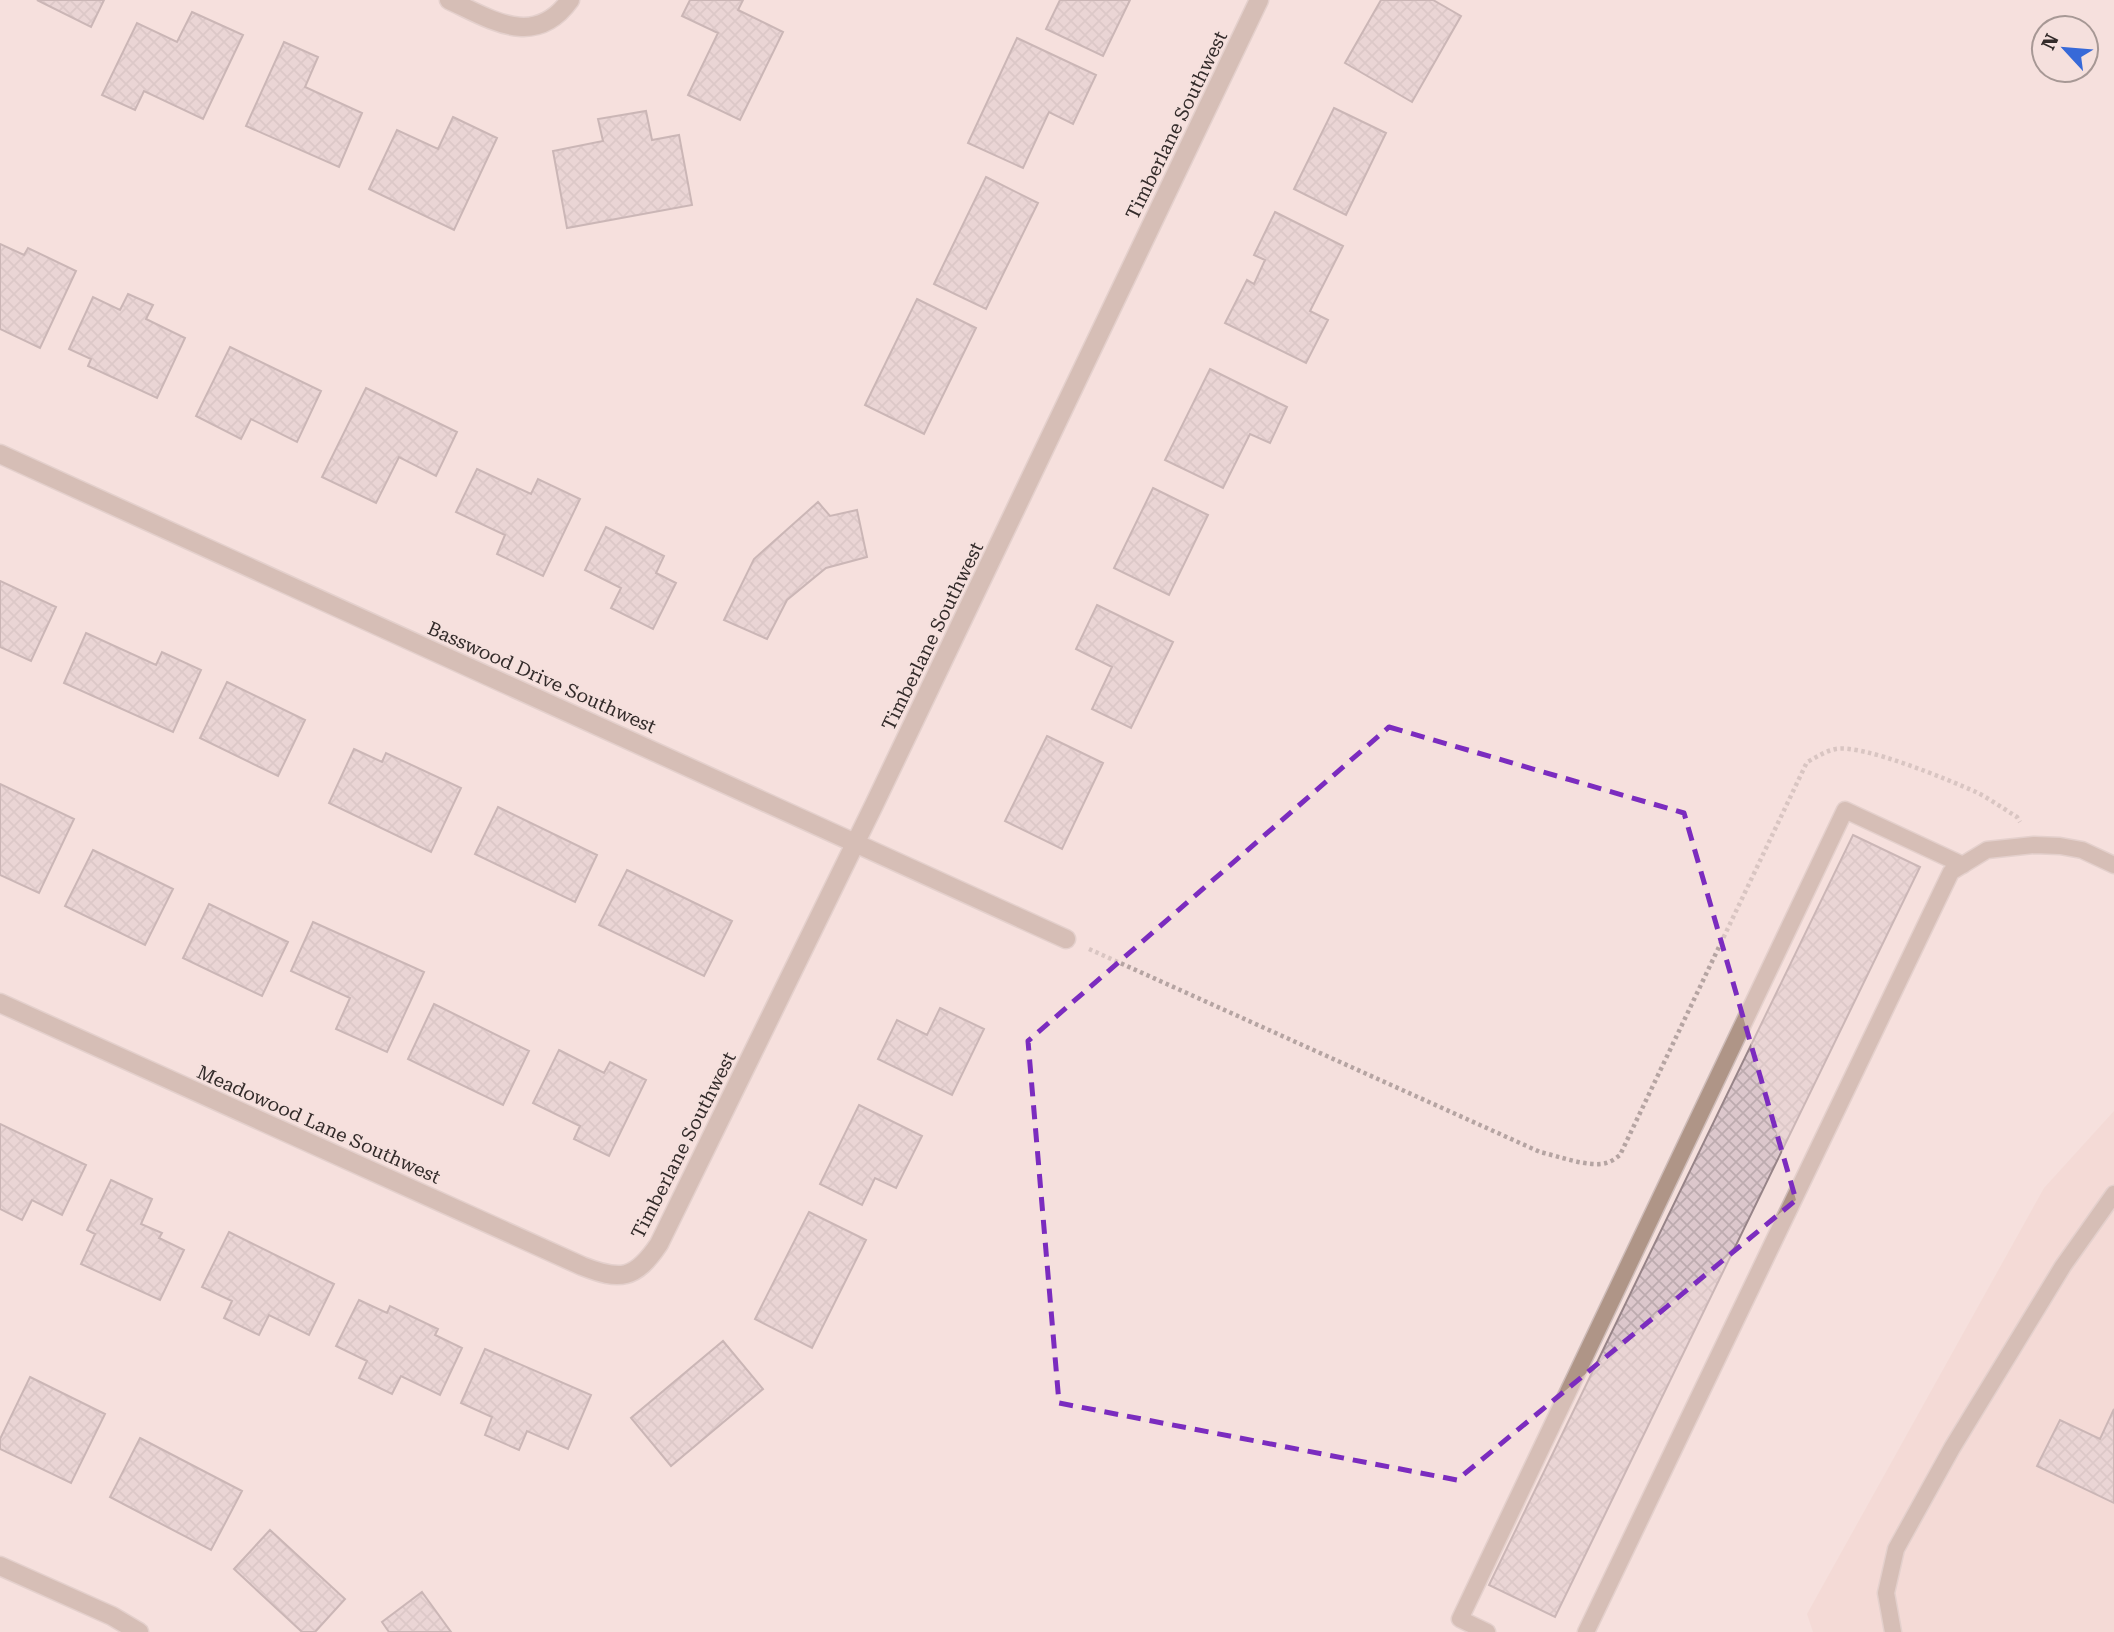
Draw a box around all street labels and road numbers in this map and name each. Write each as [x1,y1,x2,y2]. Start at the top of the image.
street label: Timberlane Southwest [1121,27,1232,223]
street label: Timberlane Southwest [877,538,988,734]
street label: Basswood Drive Southwest [424,617,660,738]
street label: Timberlane Southwest [626,1048,741,1243]
street label: Meadowood Lane Southwest [194,1060,444,1189]

